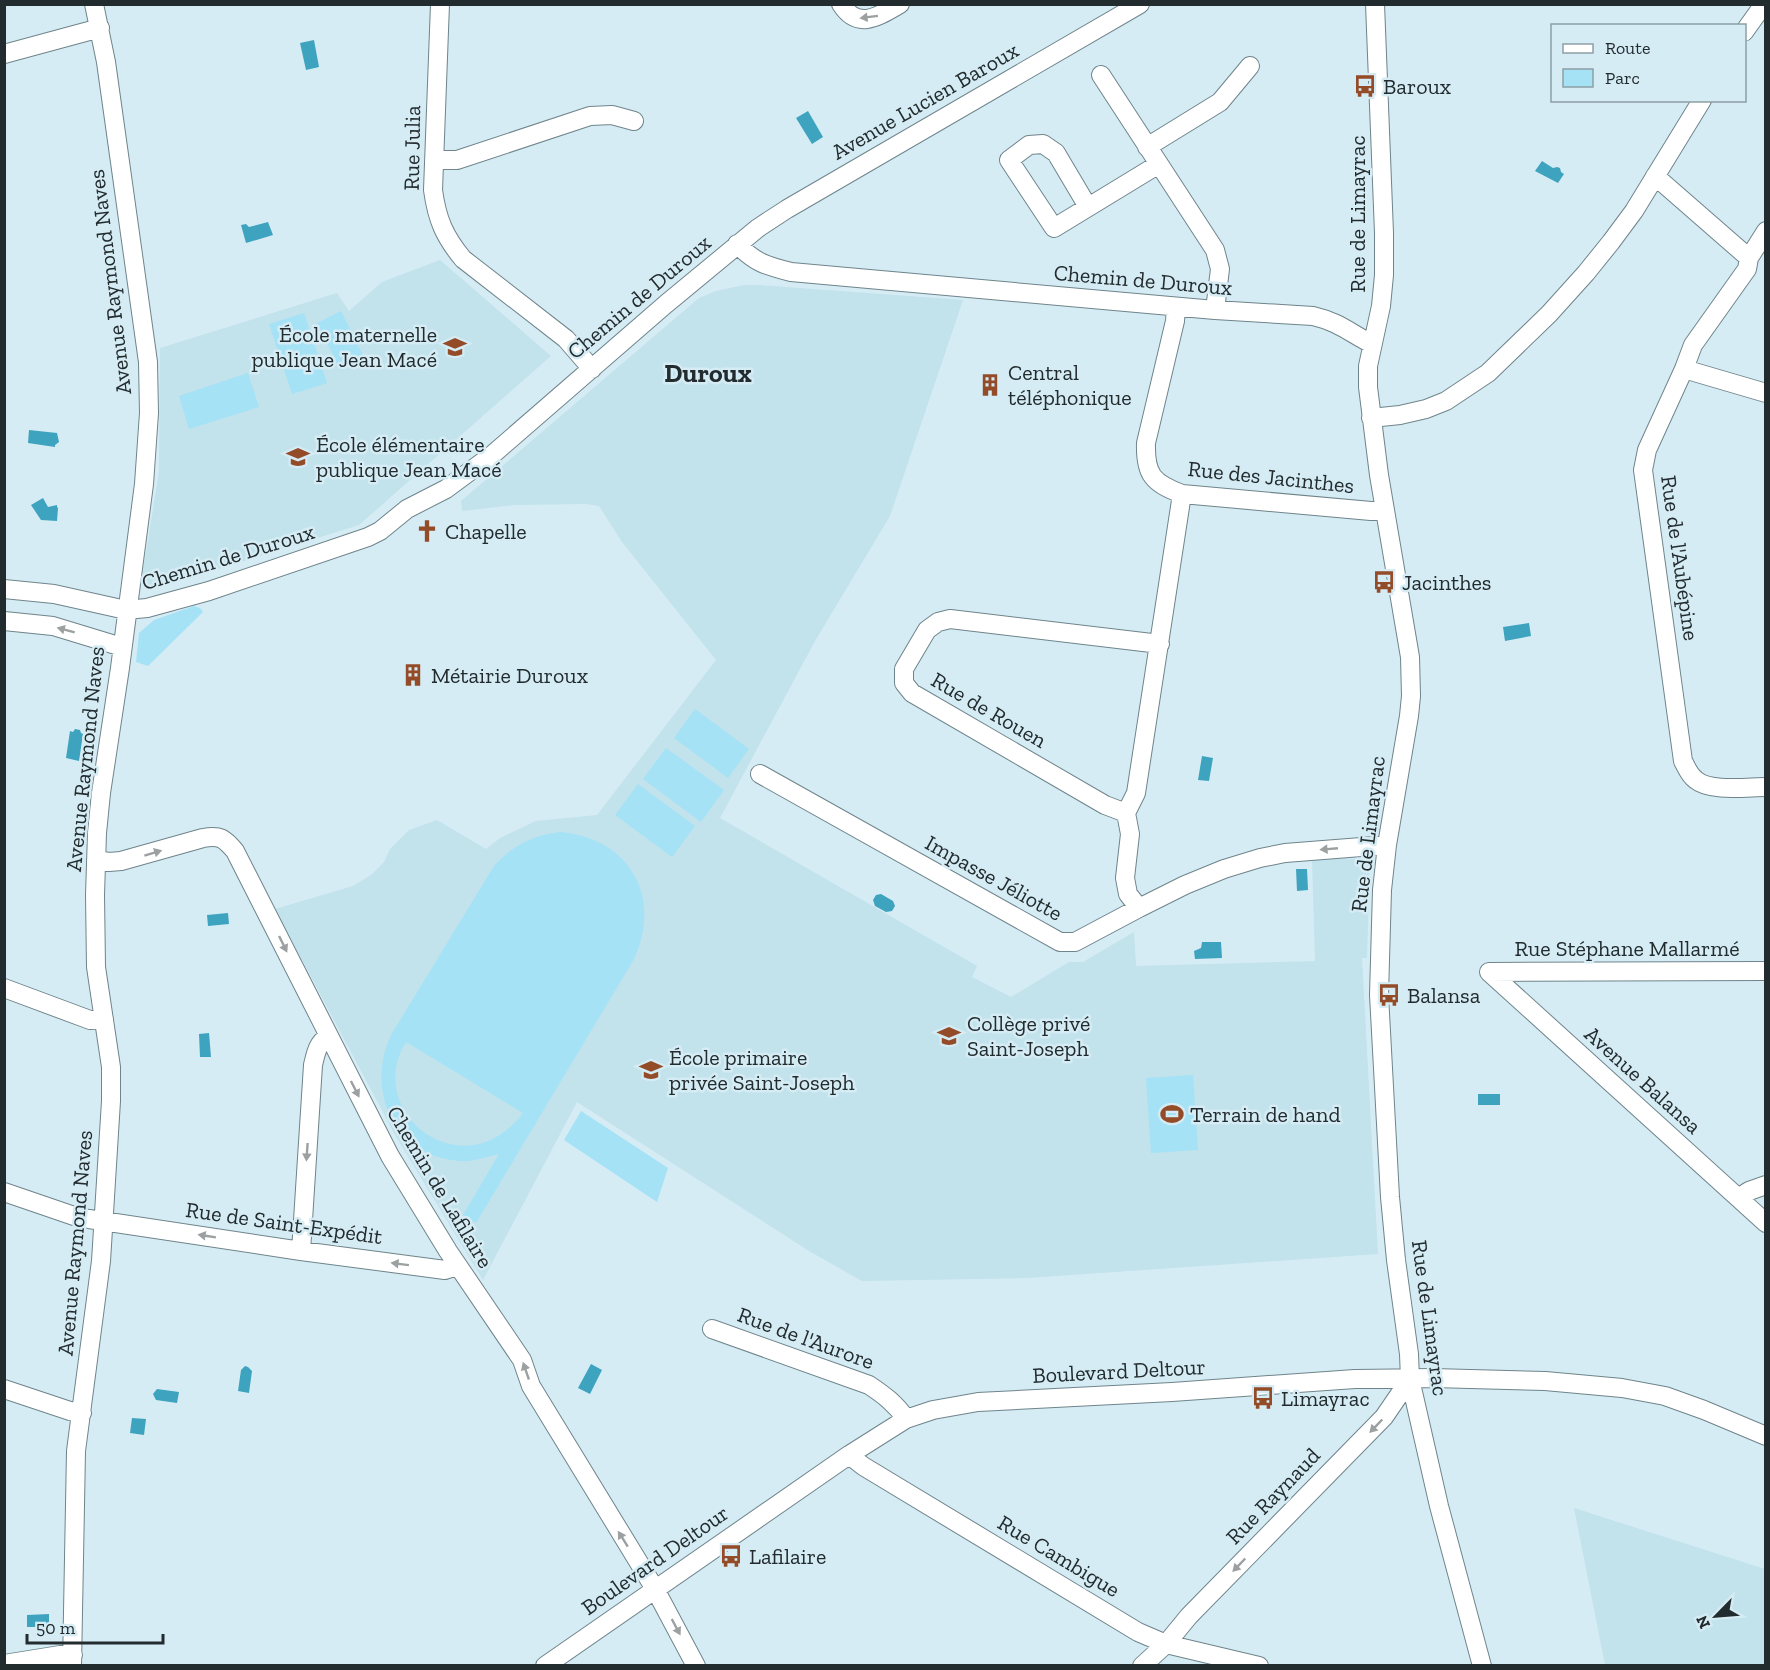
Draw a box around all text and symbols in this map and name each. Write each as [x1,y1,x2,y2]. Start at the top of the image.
one-way arrow [859,12,878,22]
legend [1551,24,1746,102]
street label: Avenue Lucien Baroux [827,37,1023,165]
text: Route [1605,37,1650,59]
text: Parc [1605,67,1640,89]
bus stop icon: Baroux [1352,73,1378,99]
place label: Baroux [1383,73,1451,100]
street label: Rue Julia [398,105,426,191]
street label: Rue de Limayrac [1344,135,1371,293]
street label: Avenue Raymond Naves [83,168,137,396]
street label: Chemin de Duroux [562,229,716,365]
street label: Chemin de Duroux [1053,259,1233,301]
place label: École maternelle publique Jean Macé [251,321,437,373]
school or university icon: École maternelle publique Jean Macé [442,334,468,360]
district label: Duroux [664,357,752,389]
place label: Central téléphonique [1008,359,1132,411]
building icon: Central téléphonique [977,372,1003,398]
place label: École élémentaire publique Jean Macé [316,431,502,483]
school or university icon: École élémentaire publique Jean Macé [285,444,311,470]
street label: Rue des Jacinthes [1186,455,1356,499]
street label: Rue de l'Aubépine [1655,474,1705,642]
street label: Chemin de Duroux [138,518,318,596]
church icon: Chapelle [414,518,440,544]
place label: Chapelle [445,518,527,545]
bus stop icon: Jacinthes [1371,569,1397,595]
place label: Jacinthes [1402,569,1491,596]
one-way arrow [57,624,75,634]
street label: Avenue Raymond Naves [60,645,110,873]
building icon: Métairie Duroux [400,662,426,688]
place label: Métairie Duroux [431,662,588,689]
street label: Rue de Rouen [927,666,1052,754]
street label: Rue de Limayrac [1345,754,1391,914]
street label: Impasse Jéliotte [921,829,1067,927]
one-way arrow [1319,844,1338,854]
one-way arrow [144,848,162,857]
street label: Rue Stéphane Mallarmé [1514,935,1740,962]
one-way arrow [278,936,288,953]
bus stop icon: Balansa [1376,982,1402,1008]
place label: Balansa [1407,982,1481,1009]
place label: Collège privé Saint-Joseph [967,1010,1090,1062]
street label: Avenue Balansa [1579,1020,1707,1140]
school or university icon: Collège privé Saint-Joseph [936,1023,962,1049]
place label: École primaire privée Saint-Joseph [669,1044,855,1096]
school or university icon: École primaire privée Saint-Joseph [638,1057,664,1083]
one-way arrow [350,1080,360,1097]
street label: Chemin de Lafilaire [381,1101,499,1273]
sports icon: Terrain de hand [1159,1101,1185,1127]
place label: Terrain de hand [1190,1101,1340,1128]
street label: Avenue Raymond Naves [52,1129,98,1357]
one-way arrow [302,1142,312,1161]
street label: Rue de Saint-Expédit [184,1196,385,1250]
one-way arrow [197,1232,216,1241]
street label: Rue de Limayrac [1406,1238,1454,1398]
one-way arrow [390,1259,409,1269]
street label: Rue de l'Aurore [734,1301,878,1375]
street label: Boulevard Deltour [1032,1353,1206,1389]
one-way arrow [520,1362,530,1380]
bus stop icon: Limayrac [1250,1385,1276,1411]
place label: Limayrac [1281,1385,1370,1412]
one-way arrow [1369,1418,1383,1432]
street label: Rue Raynaud [1220,1442,1326,1550]
street label: Boulevard Deltour [576,1499,734,1621]
street label: Rue Cambigue [993,1509,1125,1603]
one-way arrow [618,1531,629,1547]
bus stop icon: Lafilaire [718,1543,744,1569]
place label: Lafilaire [749,1543,826,1570]
one-way arrow [1233,1557,1247,1571]
north arrow [1686,1586,1746,1646]
scale bar [27,1607,164,1645]
text: N [1692,1613,1714,1632]
text: 50 m [36,1617,76,1639]
one-way arrow [671,1619,681,1636]

